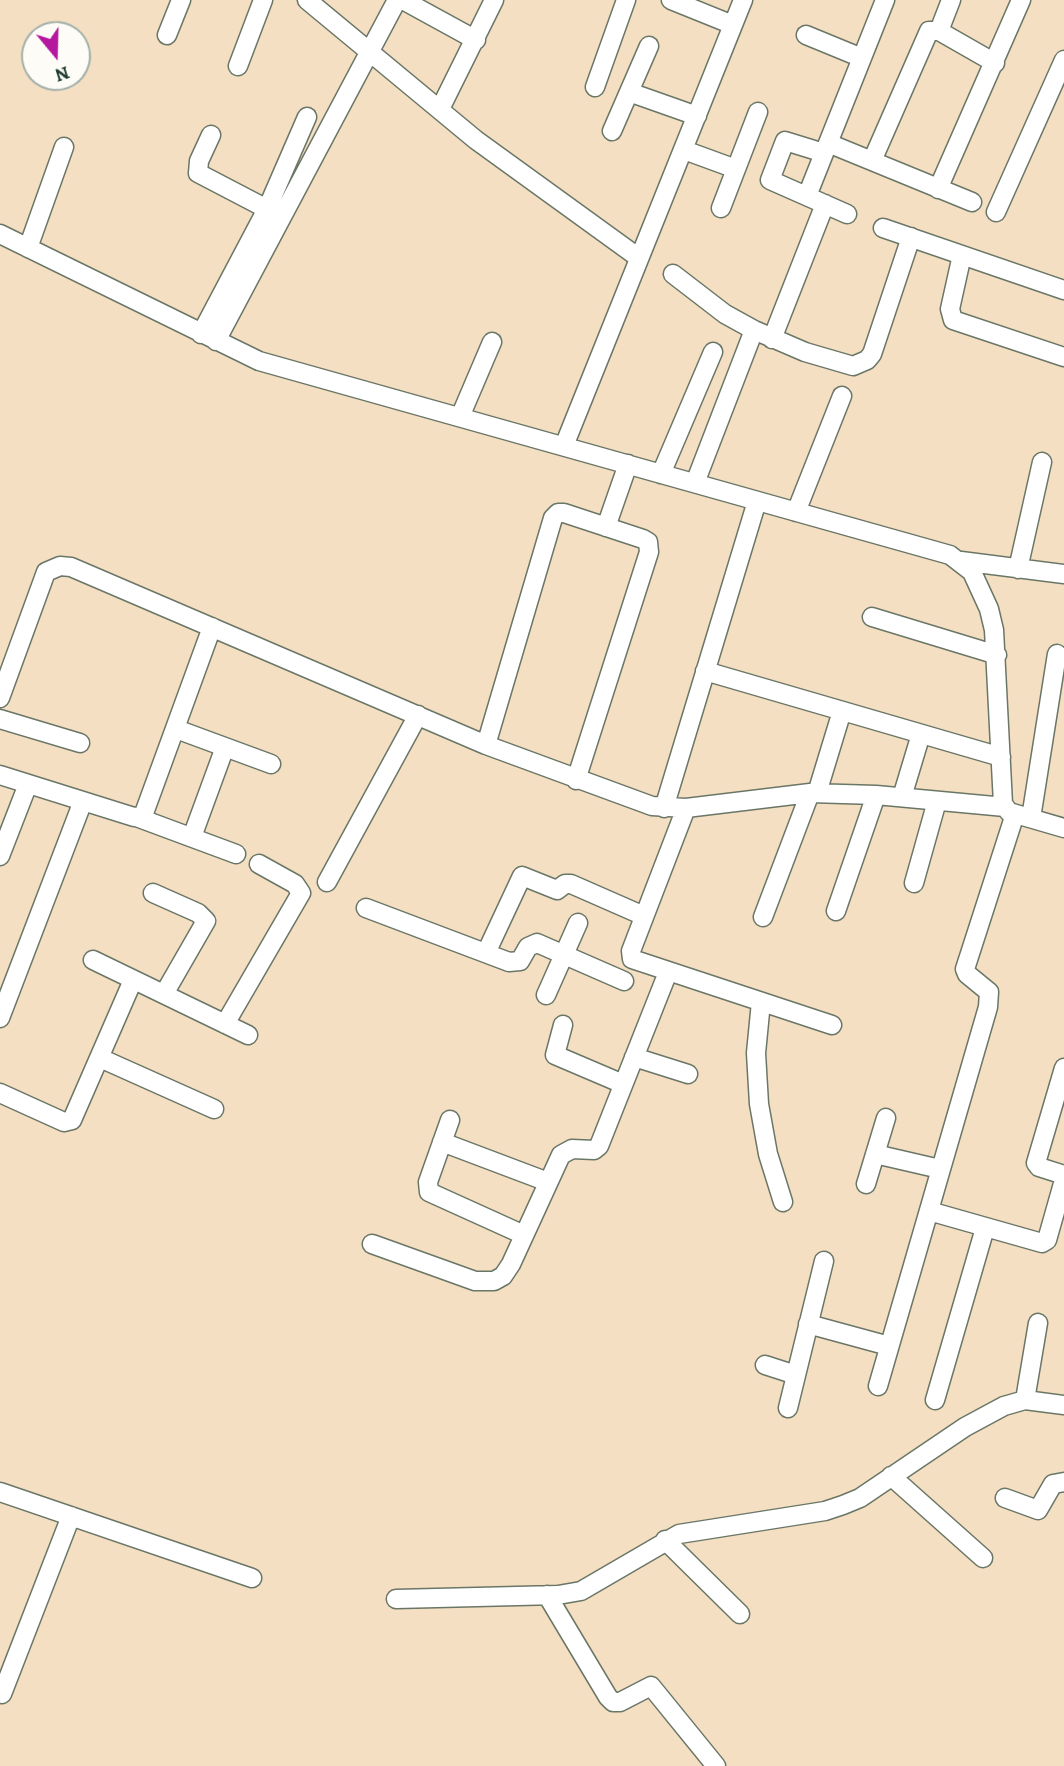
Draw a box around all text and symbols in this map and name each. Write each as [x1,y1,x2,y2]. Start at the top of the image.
north arrow [21,21,91,91]
text: N [51,59,73,89]

